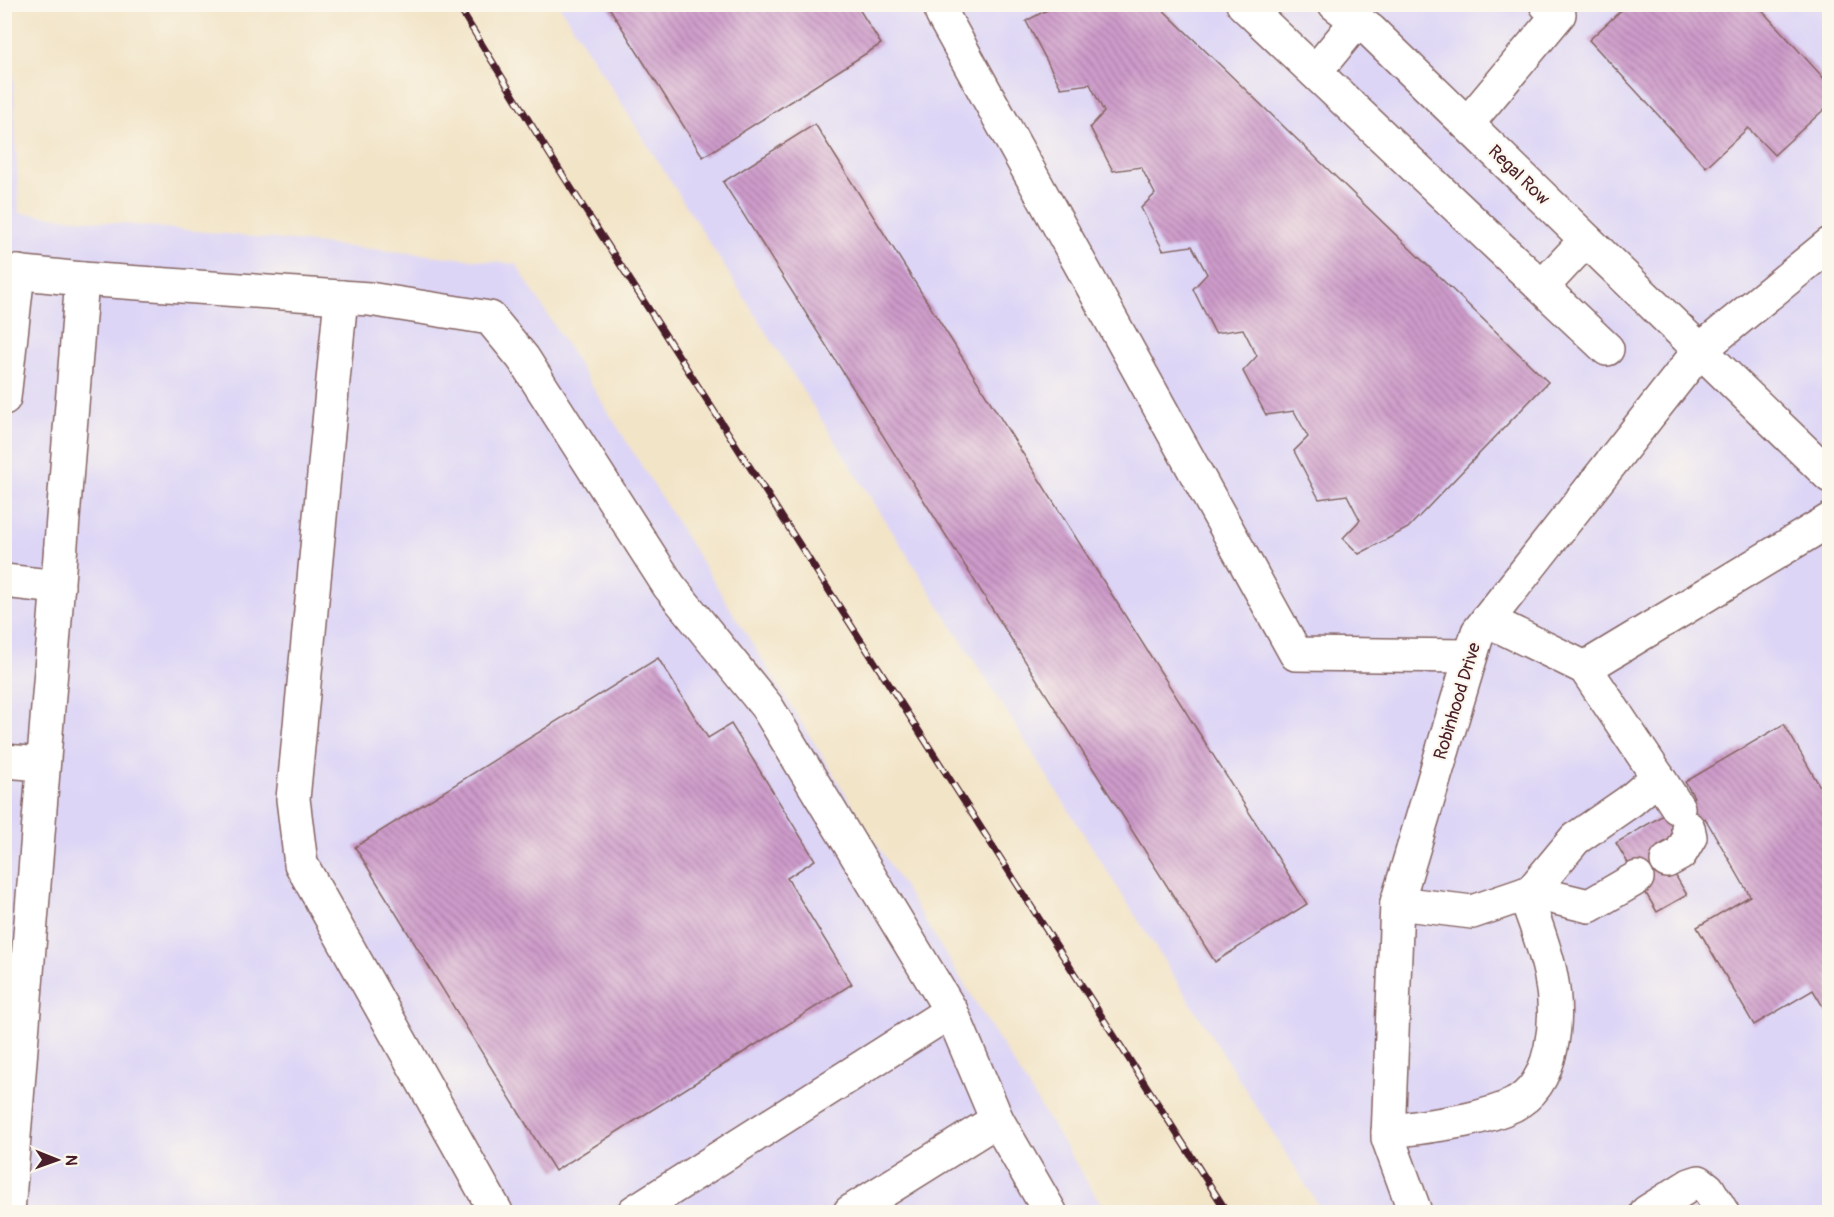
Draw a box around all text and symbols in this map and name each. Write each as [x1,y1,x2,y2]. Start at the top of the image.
street label: Regal Row [1483,140,1554,210]
street label: Robinhood Drive [1429,640,1486,762]
north arrow [27,1130,87,1190]
text: N [61,1155,81,1166]

